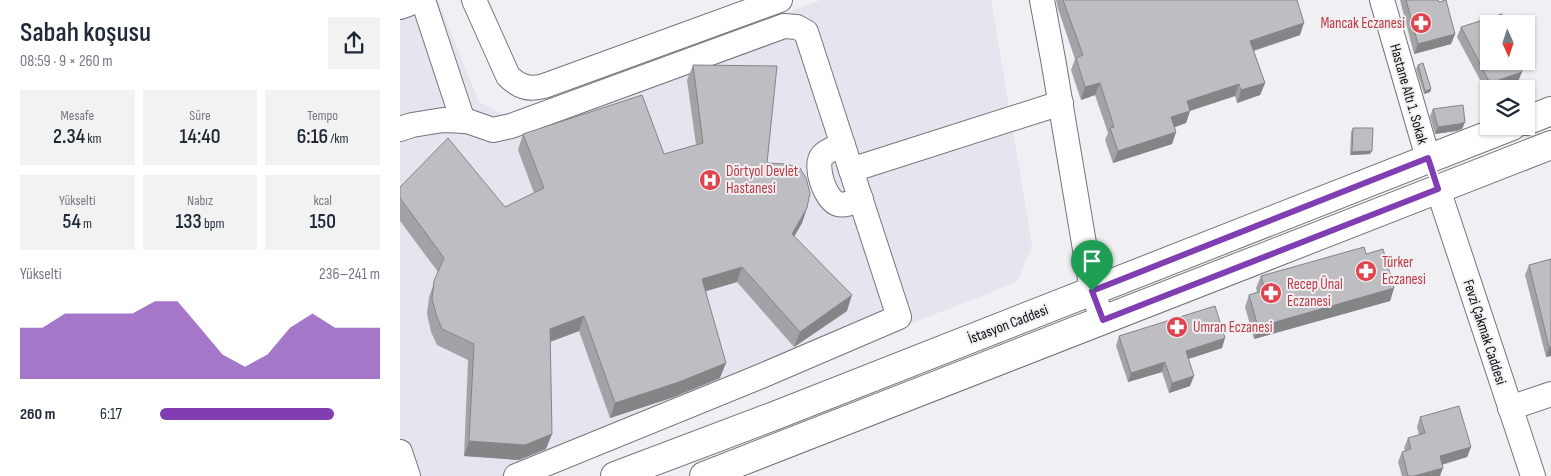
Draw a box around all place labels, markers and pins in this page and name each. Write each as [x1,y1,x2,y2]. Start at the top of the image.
pharmacy icon: Mancak Eczanesi [1409,11,1433,35]
place label: Mancak Eczanesi [1320,14,1405,33]
place label: Dörtyol Devlet Hastanesi [726,162,799,198]
hospital icon: Dörtyol Devlet Hastanesi [698,168,722,192]
pin [1071,240,1113,291]
place label: Türker Eczanesi [1382,253,1426,289]
pharmacy icon: Türker Eczanesi [1354,259,1378,283]
place label: Recep Ünal Eczanesi [1287,275,1343,311]
pharmacy icon: Recep Ünal Eczanesi [1259,281,1283,305]
pharmacy icon: Umran Eczanesi [1165,315,1189,339]
place label: Umran Eczanesi [1193,318,1273,337]

